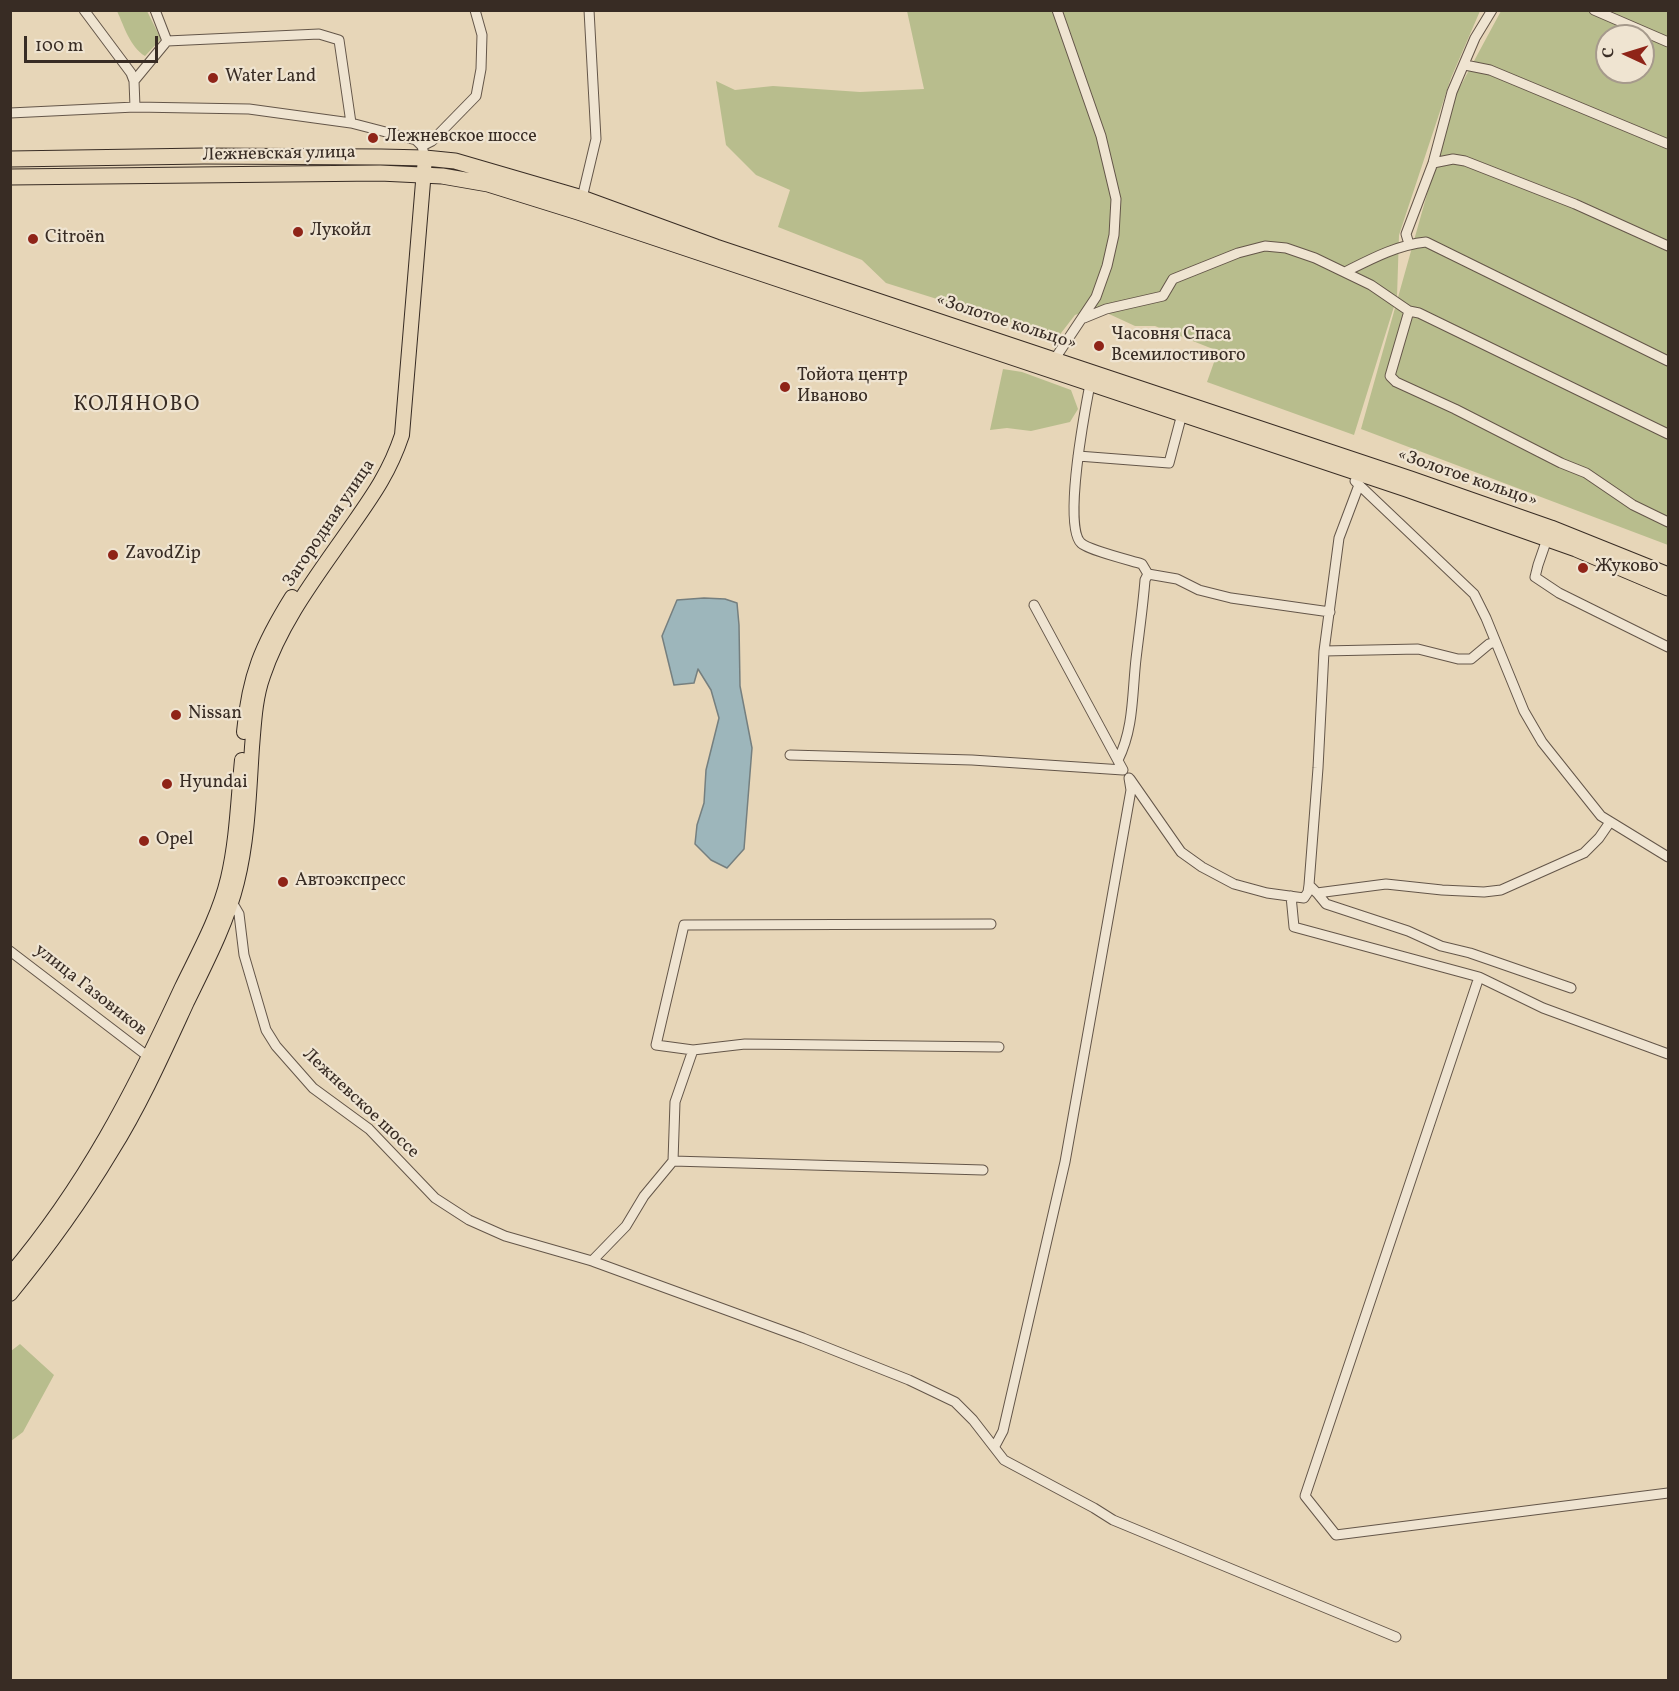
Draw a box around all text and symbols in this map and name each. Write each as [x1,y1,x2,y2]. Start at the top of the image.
scale bar [27,24,160,62]
north arrow [1595,24,1655,84]
text: 100 m [35,34,84,59]
text: С [1598,47,1620,59]
place label: Water Land [225,67,316,89]
marker: Water Land [206,71,220,85]
place label: Лежневское шоссе [385,127,537,149]
marker: Лежневское шоссе [366,131,380,145]
street label: Лежневская улица [202,143,356,167]
place label: Лукойл [310,221,371,243]
marker: Лукойл [291,225,305,239]
place label: Citroën [45,228,105,250]
marker: Citroën [26,232,40,246]
street label: «Золотое кольцо» [933,290,1079,356]
place label: Часовня Спаса Всемилостивого [1111,325,1246,368]
marker: Часовня Спаса Всемилостивого [1092,339,1106,353]
place label: Тойота центр Иваново [797,366,908,409]
marker: Тойота центр Иваново [778,380,792,394]
district label: КОЛЯНОВО [73,393,201,419]
street label: «Золотое кольцо» [1394,445,1540,513]
street label: Загородная улица [279,456,381,592]
place label: ZavodZip [125,544,201,566]
marker: ZavodZip [106,548,120,562]
place label: Жуково [1595,557,1659,579]
marker: Жуково [1576,561,1590,575]
place label: Nissan [188,704,242,726]
marker: Nissan [169,708,183,722]
place label: Hyundai [179,773,248,795]
marker: Hyundai [160,777,174,791]
place label: Opel [156,830,193,852]
marker: Opel [137,834,151,848]
place label: Автоэкспресс [295,871,406,893]
marker: Автоэкспресс [276,875,290,889]
street label: улица Газовиков [29,940,151,1042]
street label: Лежневское шоссе [297,1044,423,1164]

